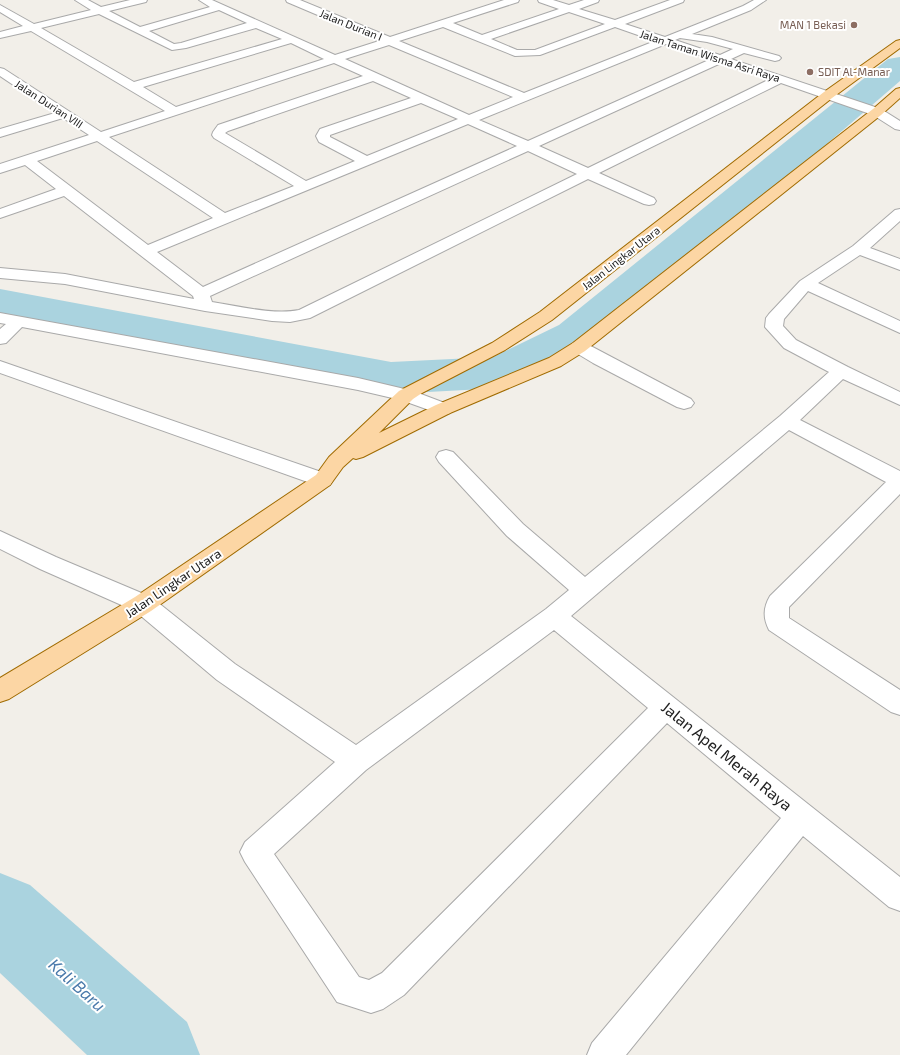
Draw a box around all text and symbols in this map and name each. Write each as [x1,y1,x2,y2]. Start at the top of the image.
street label: Jalan Durian I [318,6,384,43]
place label: MAN 1 Bekasi [780,18,846,31]
marker: MAN 1 Bekasi [849,20,859,30]
street label: Jalan Taman Wisma Asri Raya [638,27,782,84]
place label: SDIT Al-Manar [818,65,891,78]
marker: SDIT Al-Manar [805,67,815,77]
street label: Jalan Durian VIII [13,77,86,130]
street label: Jalan Lingkar Utara [579,223,662,292]
street label: Jalan Lingkar Utara [122,545,224,621]
street label: Jalan Apel Merah Raya [658,697,796,814]
water label: Kali Baru [45,954,110,1015]

